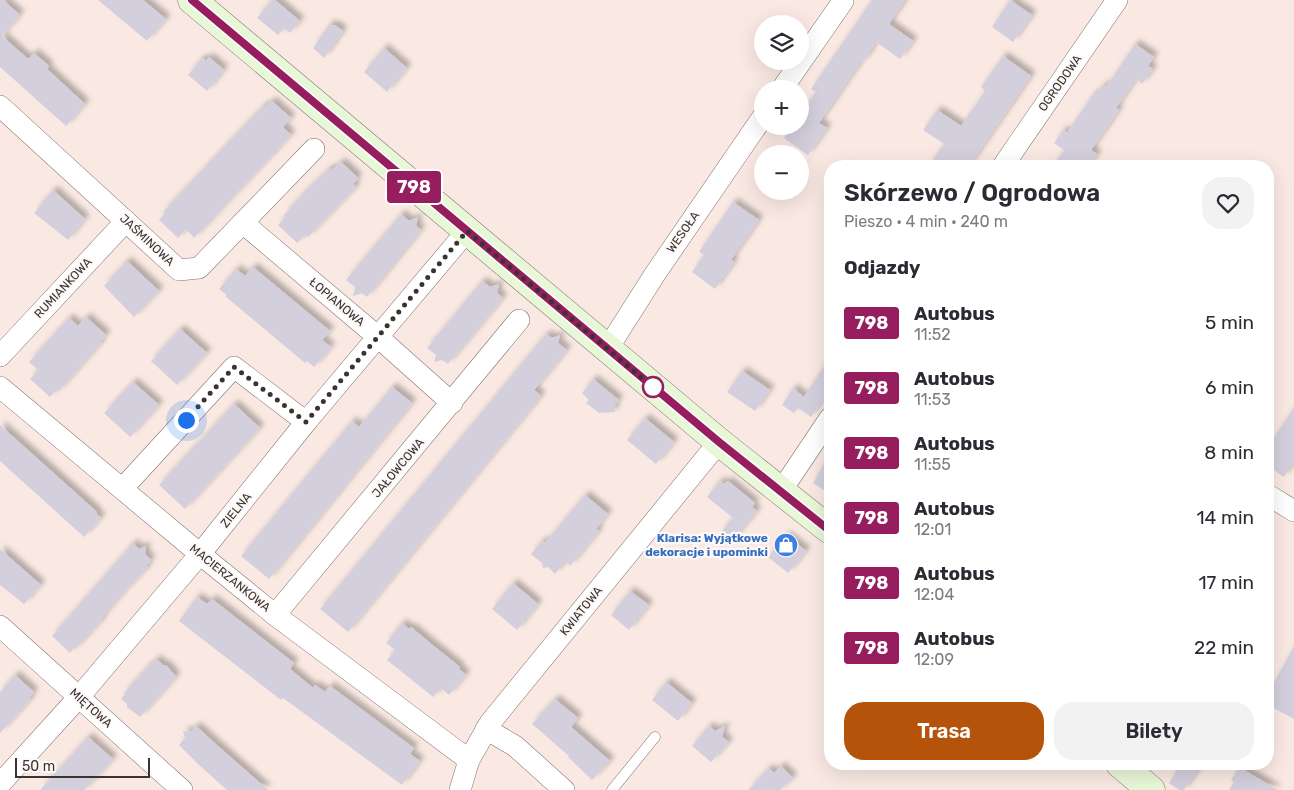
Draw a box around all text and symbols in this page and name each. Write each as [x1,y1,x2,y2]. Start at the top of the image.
map controls [754,15,809,200]
button: layers [754,15,809,70]
street label: OGRODOWA [1035,52,1085,114]
button: + [754,80,809,135]
button: − [754,145,809,200]
line badge: 798 [385,171,443,203]
text: 798 [397,176,431,198]
button: heart [1202,177,1254,229]
text: Skórzewo / Ogrodowa [844,179,1100,207]
street label: WESOŁA [664,209,702,255]
street label: JAŚMINOWA [117,211,177,269]
text: Pieszo · 4 min · 240 m [844,212,1008,231]
street label: RUMIANKOWA [31,255,95,321]
text: Odjazdy [844,256,920,279]
street label: ŁOPIANOWA [307,275,367,329]
text: Autobus [914,302,995,325]
text: 5 min [1205,311,1254,334]
text: 798 [854,312,889,334]
text: 11:52 [914,325,951,344]
text: Autobus [914,367,995,390]
unlabelled marker [642,376,664,398]
text: 6 min [1205,376,1254,399]
text: 798 [854,377,889,399]
text: 11:53 [914,390,951,409]
your location [174,408,199,433]
text: Autobus [914,432,995,455]
street label: JAŁOWCOWA [369,436,427,500]
text: 8 min [1204,441,1254,464]
text: 798 [854,442,889,464]
text: 11:55 [914,455,951,474]
street label: ZIELNA [218,490,254,530]
text: Autobus [914,497,995,520]
text: 14 min [1196,506,1254,529]
text: 798 [854,507,889,529]
text: 12:01 [914,520,951,539]
place label: Klarisa: Wyjątkowe dekoracje i upominki [645,531,768,559]
shop icon: Klarisa: Wyjątkowe dekoracje i upominki [773,532,799,558]
street label: MACIERZANKOWA [187,541,273,615]
text: Autobus [914,562,995,585]
text: 17 min [1198,571,1254,594]
text: 798 [854,572,889,594]
street label: KWIATOWA [557,584,605,638]
text: 12:04 [914,585,954,604]
text: Autobus [914,627,995,650]
text: 22 min [1194,636,1254,659]
text: 798 [854,637,889,659]
text: 12:09 [914,650,954,669]
street label: MIĘTOWA [67,685,115,731]
button: Trasa [844,702,1044,760]
button: Bilety [1054,702,1254,760]
scale bar [15,755,150,778]
text: 50 m [22,758,55,775]

